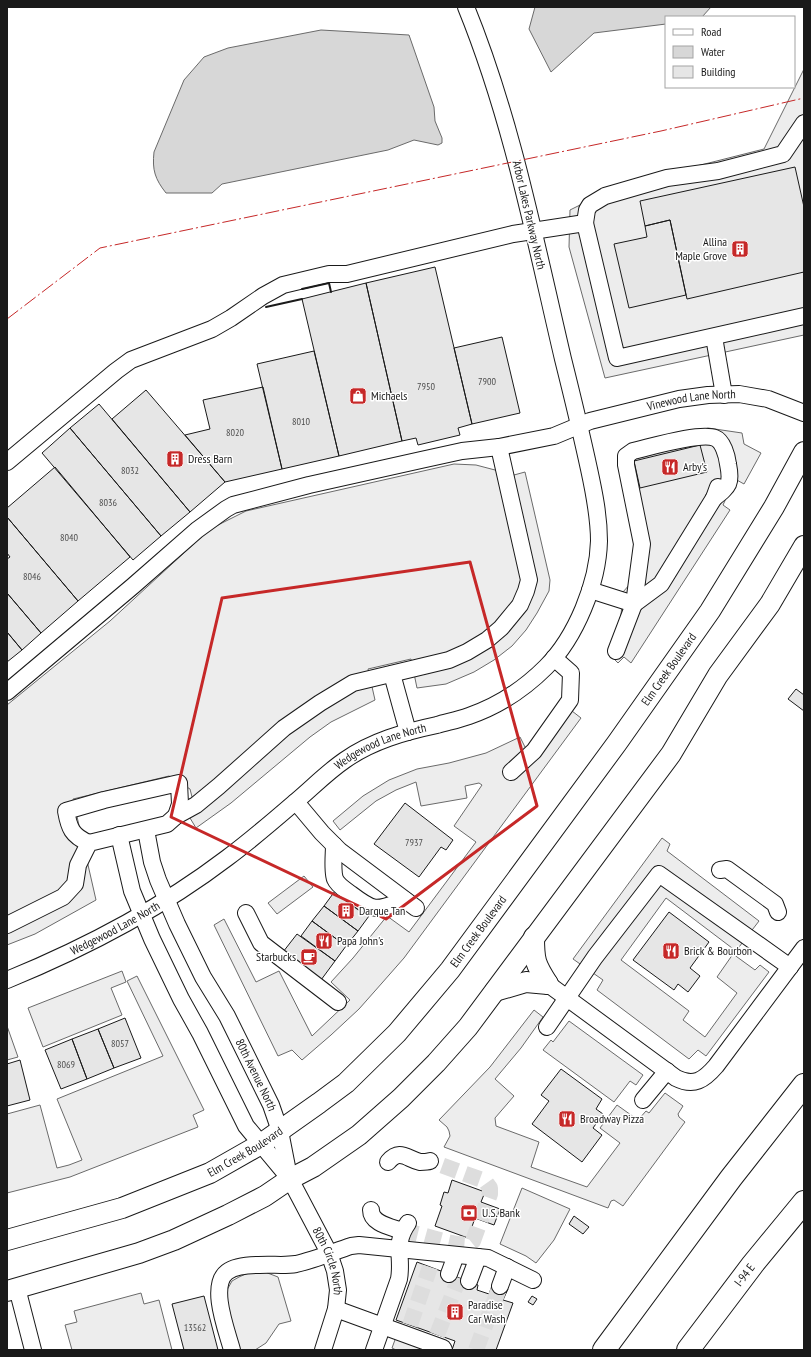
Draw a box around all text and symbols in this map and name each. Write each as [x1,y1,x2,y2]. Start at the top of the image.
legend [665,16,795,88]
text: Road [701,24,721,39]
text: Water [701,44,726,59]
text: Building [701,64,736,79]
street label: Arbor Lakes Parkway North [510,159,549,271]
place label: Allina Maple Grove [675,234,727,263]
building icon: Allina Maple Grove [730,239,750,259]
house number: 7900 [478,375,497,388]
house number: 7950 [417,380,436,393]
shop icon: Michaels [348,386,368,406]
street label: Vinewood Lane North [644,386,736,414]
place label: Michaels [371,388,407,403]
house number: 8010 [292,415,311,428]
house number: 8020 [226,426,245,439]
building icon: Dress Barn [165,449,185,469]
place label: Dress Barn [188,451,232,466]
restaurant icon: Arby's [660,457,680,477]
place label: Arby's [683,459,707,474]
house number: 8032 [121,464,139,477]
house number: 8036 [99,496,118,509]
house number: 8040 [60,531,79,544]
house number: 8046 [23,570,42,583]
street label: Elm Creek Boulevard [638,630,699,708]
street label: Wedgewood Lane North [331,720,428,772]
house number: 7937 [405,836,423,849]
street label: Elm Creek Boulevard [447,892,509,970]
street label: Wedgewood Lane North [68,898,162,958]
building icon: Darque Tan [336,901,356,921]
place label: Darque Tan [359,903,405,918]
restaurant icon: Papa John's [314,931,334,951]
place label: Papa John's [337,933,384,948]
restaurant icon: Brick & Bourbon [661,941,681,961]
place label: Brick & Bourbon [684,943,752,958]
cafe icon: Starbucks [299,947,319,967]
place label: Starbucks [256,949,296,964]
street label: 80th Avenue North [232,1036,280,1113]
house number: 8057 [111,1037,129,1050]
house number: 8069 [57,1058,75,1071]
restaurant icon: Broadway Pizza [557,1109,577,1129]
place label: Broadway Pizza [580,1111,644,1126]
street label: Elm Creek Boulevard [205,1123,285,1180]
bank icon: U.S. Bank [459,1203,479,1223]
place label: U.S. Bank [482,1205,520,1220]
street label: 80th Circle North [310,1224,346,1296]
street label: I-94 E [731,1260,758,1289]
place label: Paradise Car Wash [468,1297,506,1326]
building icon: Paradise Car Wash [445,1302,465,1322]
house number: 13562 [184,1321,206,1334]

